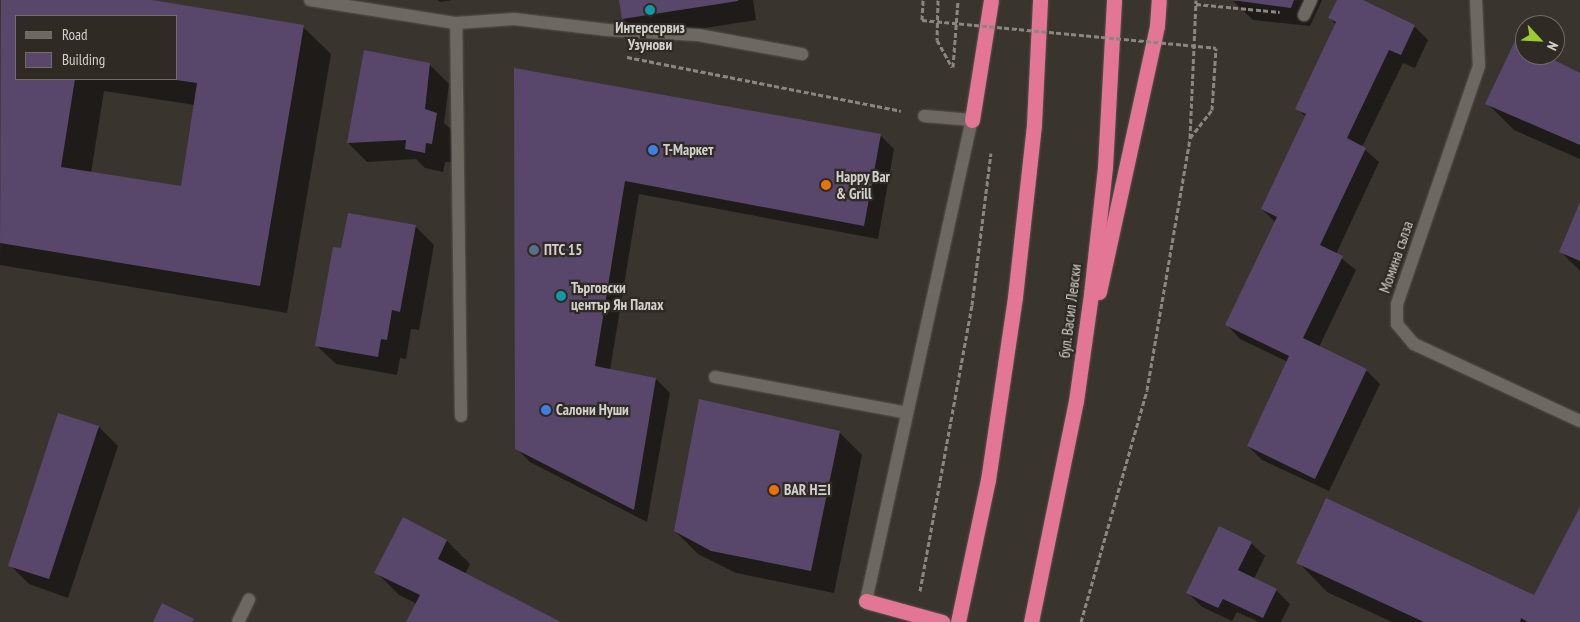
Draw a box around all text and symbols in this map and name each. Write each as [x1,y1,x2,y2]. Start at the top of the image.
marker: Интерсервиз Узунови [644,4,656,16]
legend [15,15,178,80]
north arrow [1515,15,1565,65]
place label: Интерсервиз Узунови [615,18,685,53]
text: Road [62,25,88,44]
text: N [1543,39,1562,53]
text: Building [62,50,105,69]
place label: Т-Маркет [663,141,713,159]
marker: Т-Маркет [647,144,659,156]
place label: Happy Bar & Grill [836,167,890,202]
marker: Happy Bar & Grill [820,179,832,191]
street label: Момина сълза [1375,219,1417,295]
place label: ПТС 15 [544,241,583,259]
marker: ПТС 15 [528,244,540,256]
street label: бул. Васил Левски [1055,263,1085,359]
place label: Търговски център Ян Палах [571,278,664,313]
marker: Търговски център Ян Палах [555,290,567,302]
place label: Салони Нуши [556,401,629,419]
marker: Салони Нуши [540,404,552,416]
place label: BAR HΞI [784,481,831,499]
marker: BAR HΞI [768,484,780,496]

